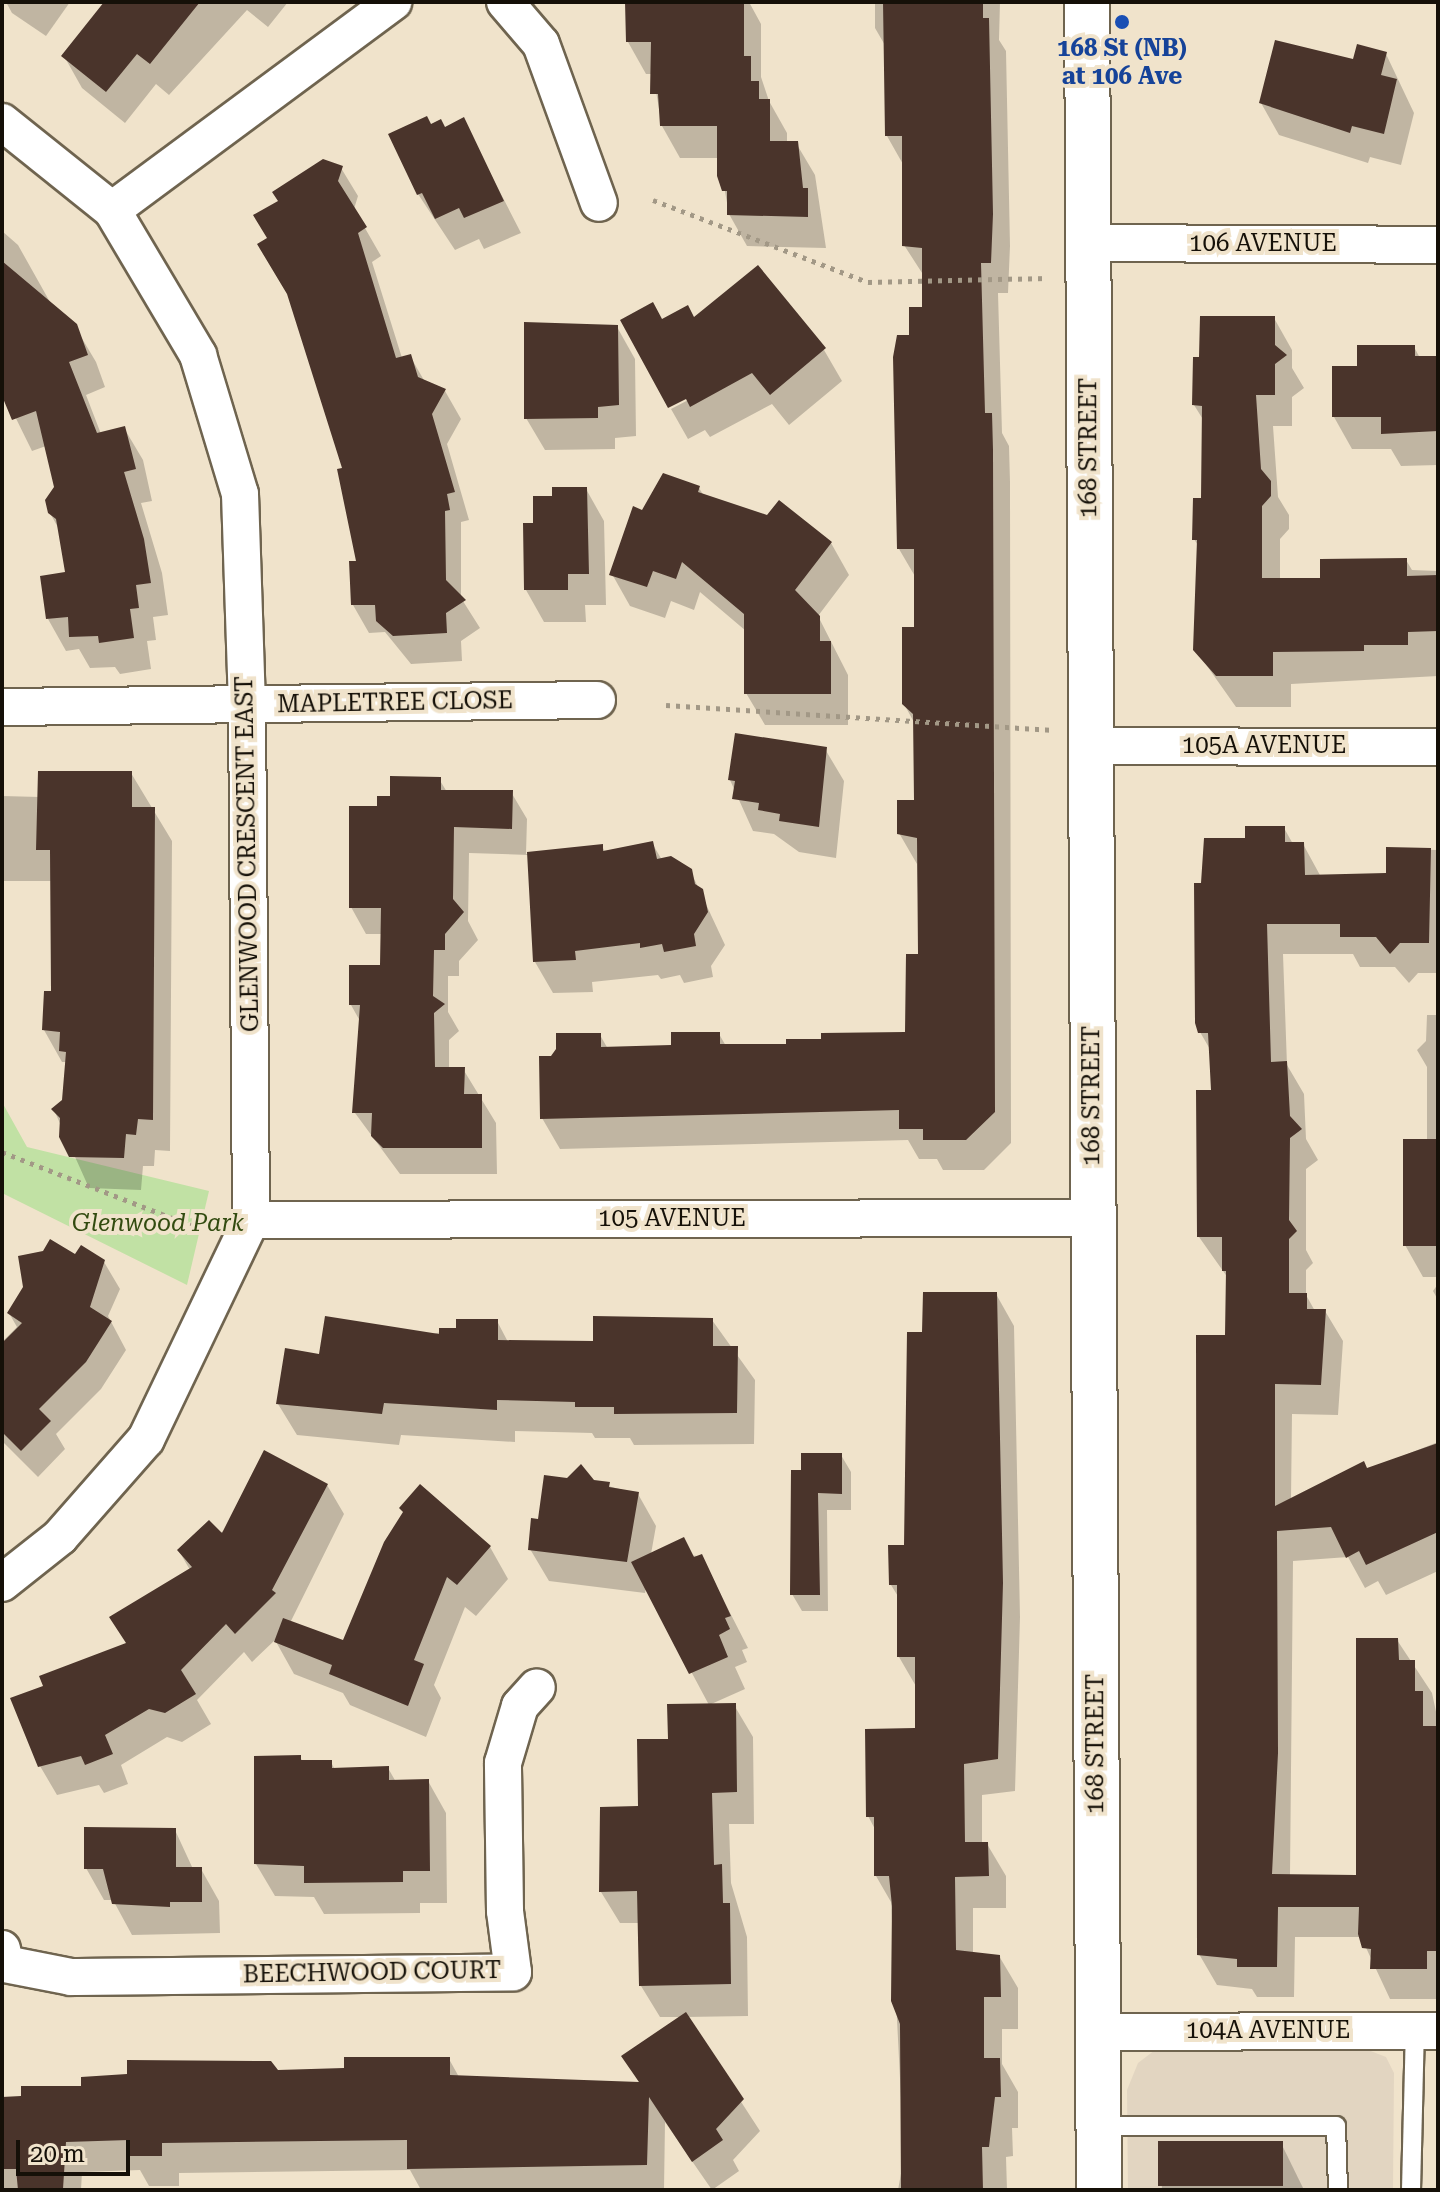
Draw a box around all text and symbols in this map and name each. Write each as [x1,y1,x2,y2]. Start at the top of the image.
marker: 168 St (NB) at 106 Ave [1113,13,1131,31]
place label: 168 St (NB) at 106 Ave [1057,35,1187,91]
street label: 106 AVENUE [1189,230,1337,258]
street label: 168 STREET [1075,378,1103,518]
street label: GLENWOOD CRESCENT EAST [230,676,266,1032]
street label: MAPLETREE CLOSE [277,687,513,719]
street label: 105A AVENUE [1182,732,1346,760]
street label: 168 STREET [1078,1026,1106,1166]
street label: 105 AVENUE [598,1205,746,1233]
park label: Glenwood Park [72,1210,244,1238]
street label: 168 STREET [1082,1674,1110,1814]
street label: BEECHWOOD COURT [243,1956,501,1990]
street label: 104A AVENUE [1186,2017,1350,2045]
scale bar [20,2124,134,2174]
text: 20 m [30,2140,85,2168]

